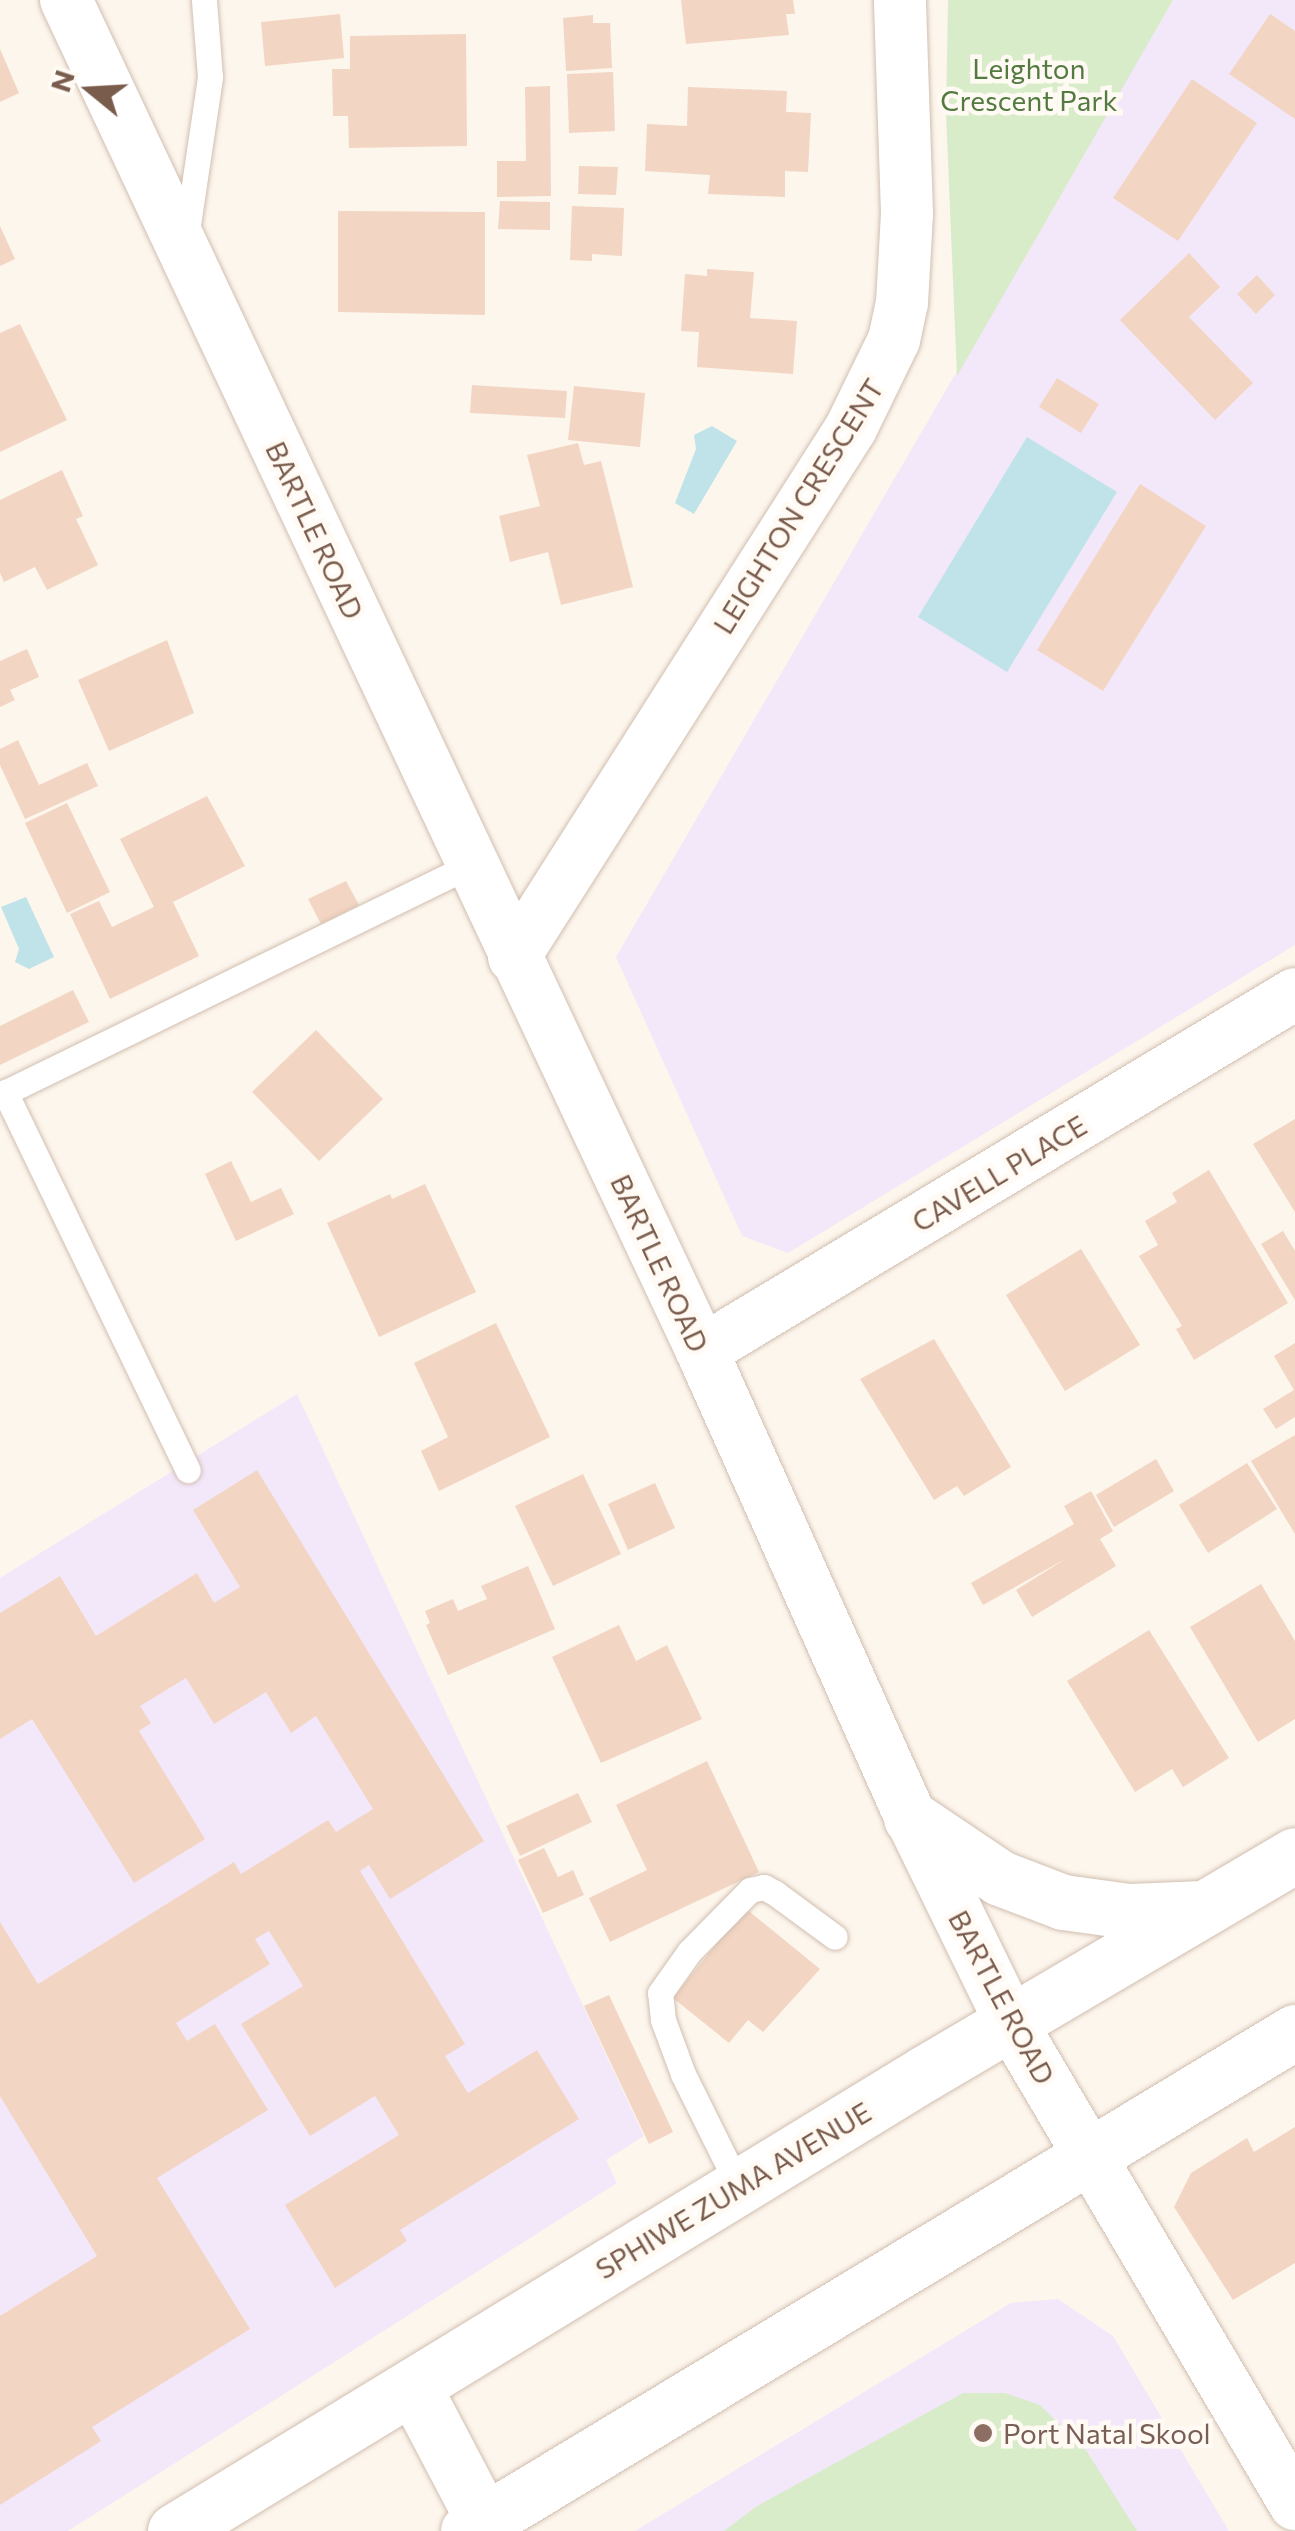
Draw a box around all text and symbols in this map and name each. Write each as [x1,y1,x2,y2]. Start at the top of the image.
north arrow [40,40,140,140]
park label: Leighton Crescent Park [940,51,1118,117]
text: N [42,65,81,96]
street label: LEIGHTON CRESCENT [706,372,890,640]
street label: BARTLE ROAD [259,436,371,624]
street label: CAVELL PLACE [906,1108,1092,1238]
street label: BARTLE ROAD [604,1169,716,1357]
street label: BARTLE ROAD [942,1904,1062,2090]
street label: SPHIWE ZUMA AVENUE [589,2094,877,2286]
place label: Port Natal Skool [1003,2416,1211,2450]
marker: Port Natal Skool [972,2422,994,2444]

